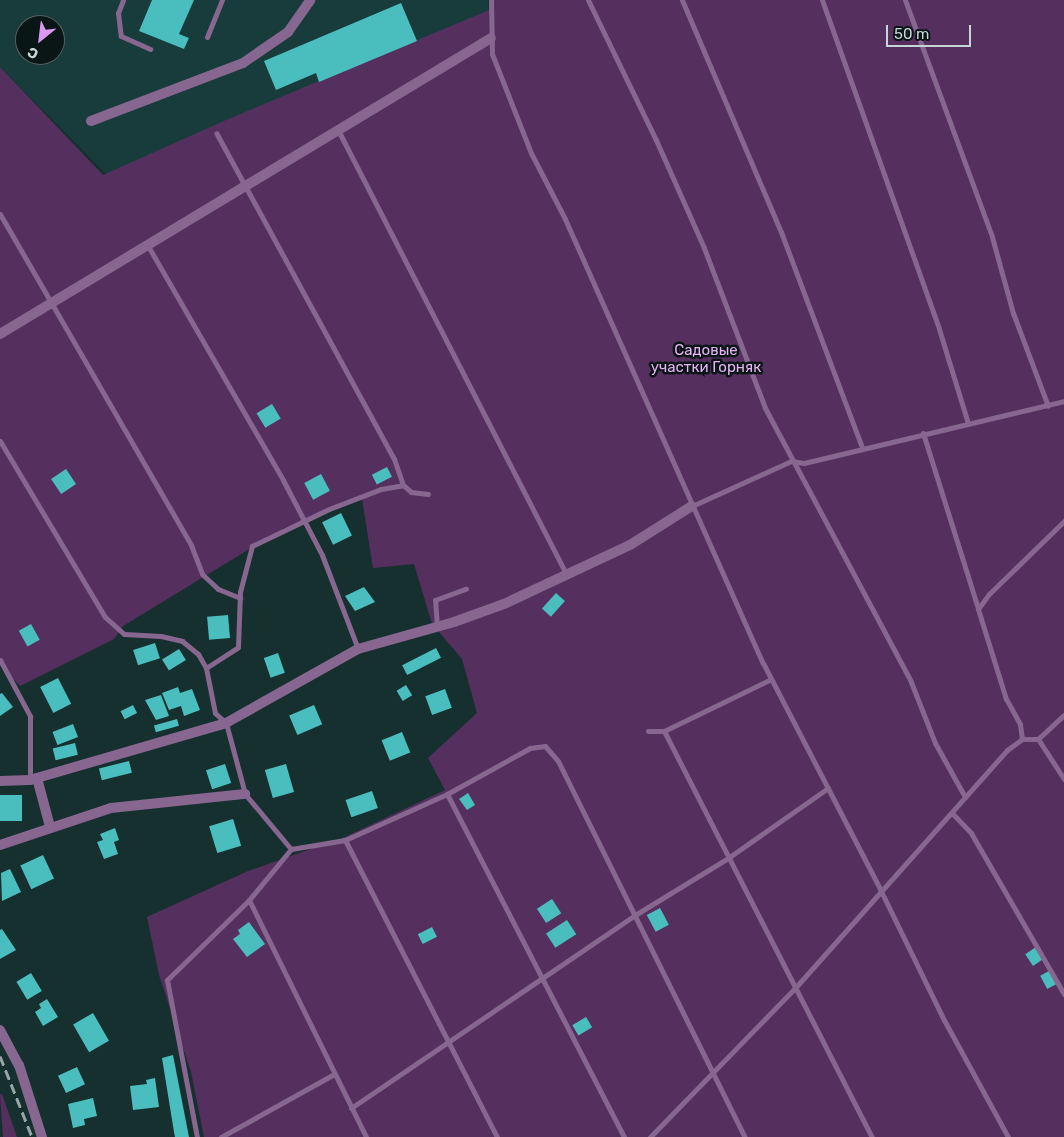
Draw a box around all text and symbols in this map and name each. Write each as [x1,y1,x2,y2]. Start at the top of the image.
north arrow [15,15,65,65]
scale bar [889,15,974,47]
text: 50 m [894,25,929,43]
text: С [25,43,41,63]
park label: Садовые участки Горняк [651,341,761,376]

